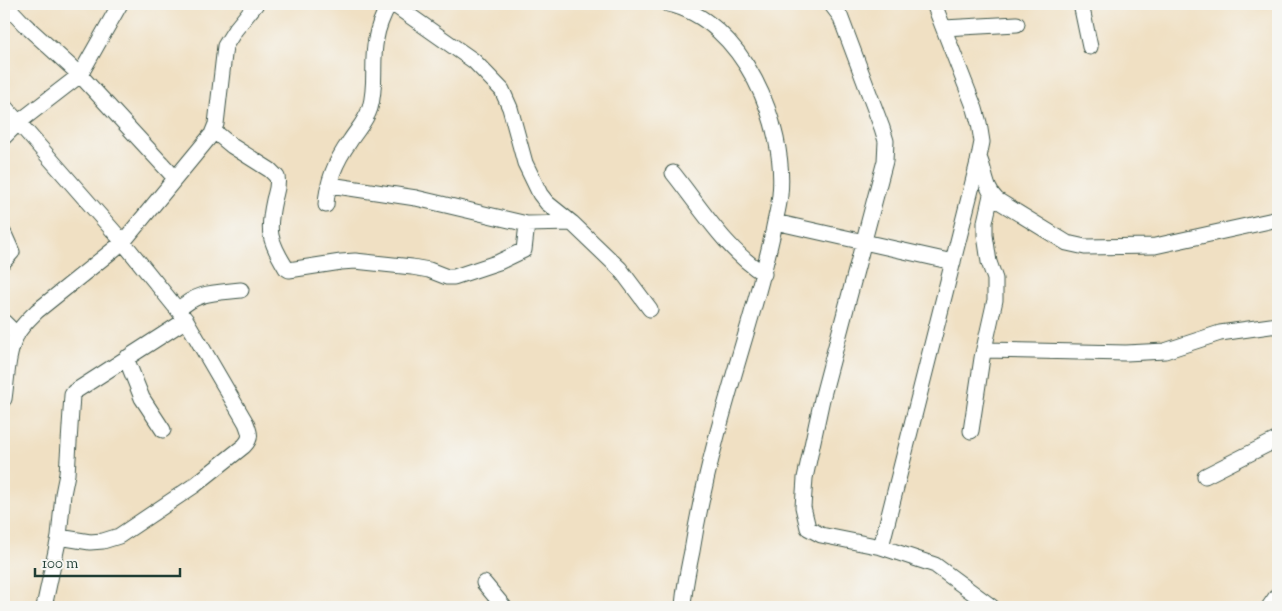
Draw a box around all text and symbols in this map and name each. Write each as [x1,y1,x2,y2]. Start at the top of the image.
scale bar [35,546,180,578]
text: 100 m [42,554,79,575]

